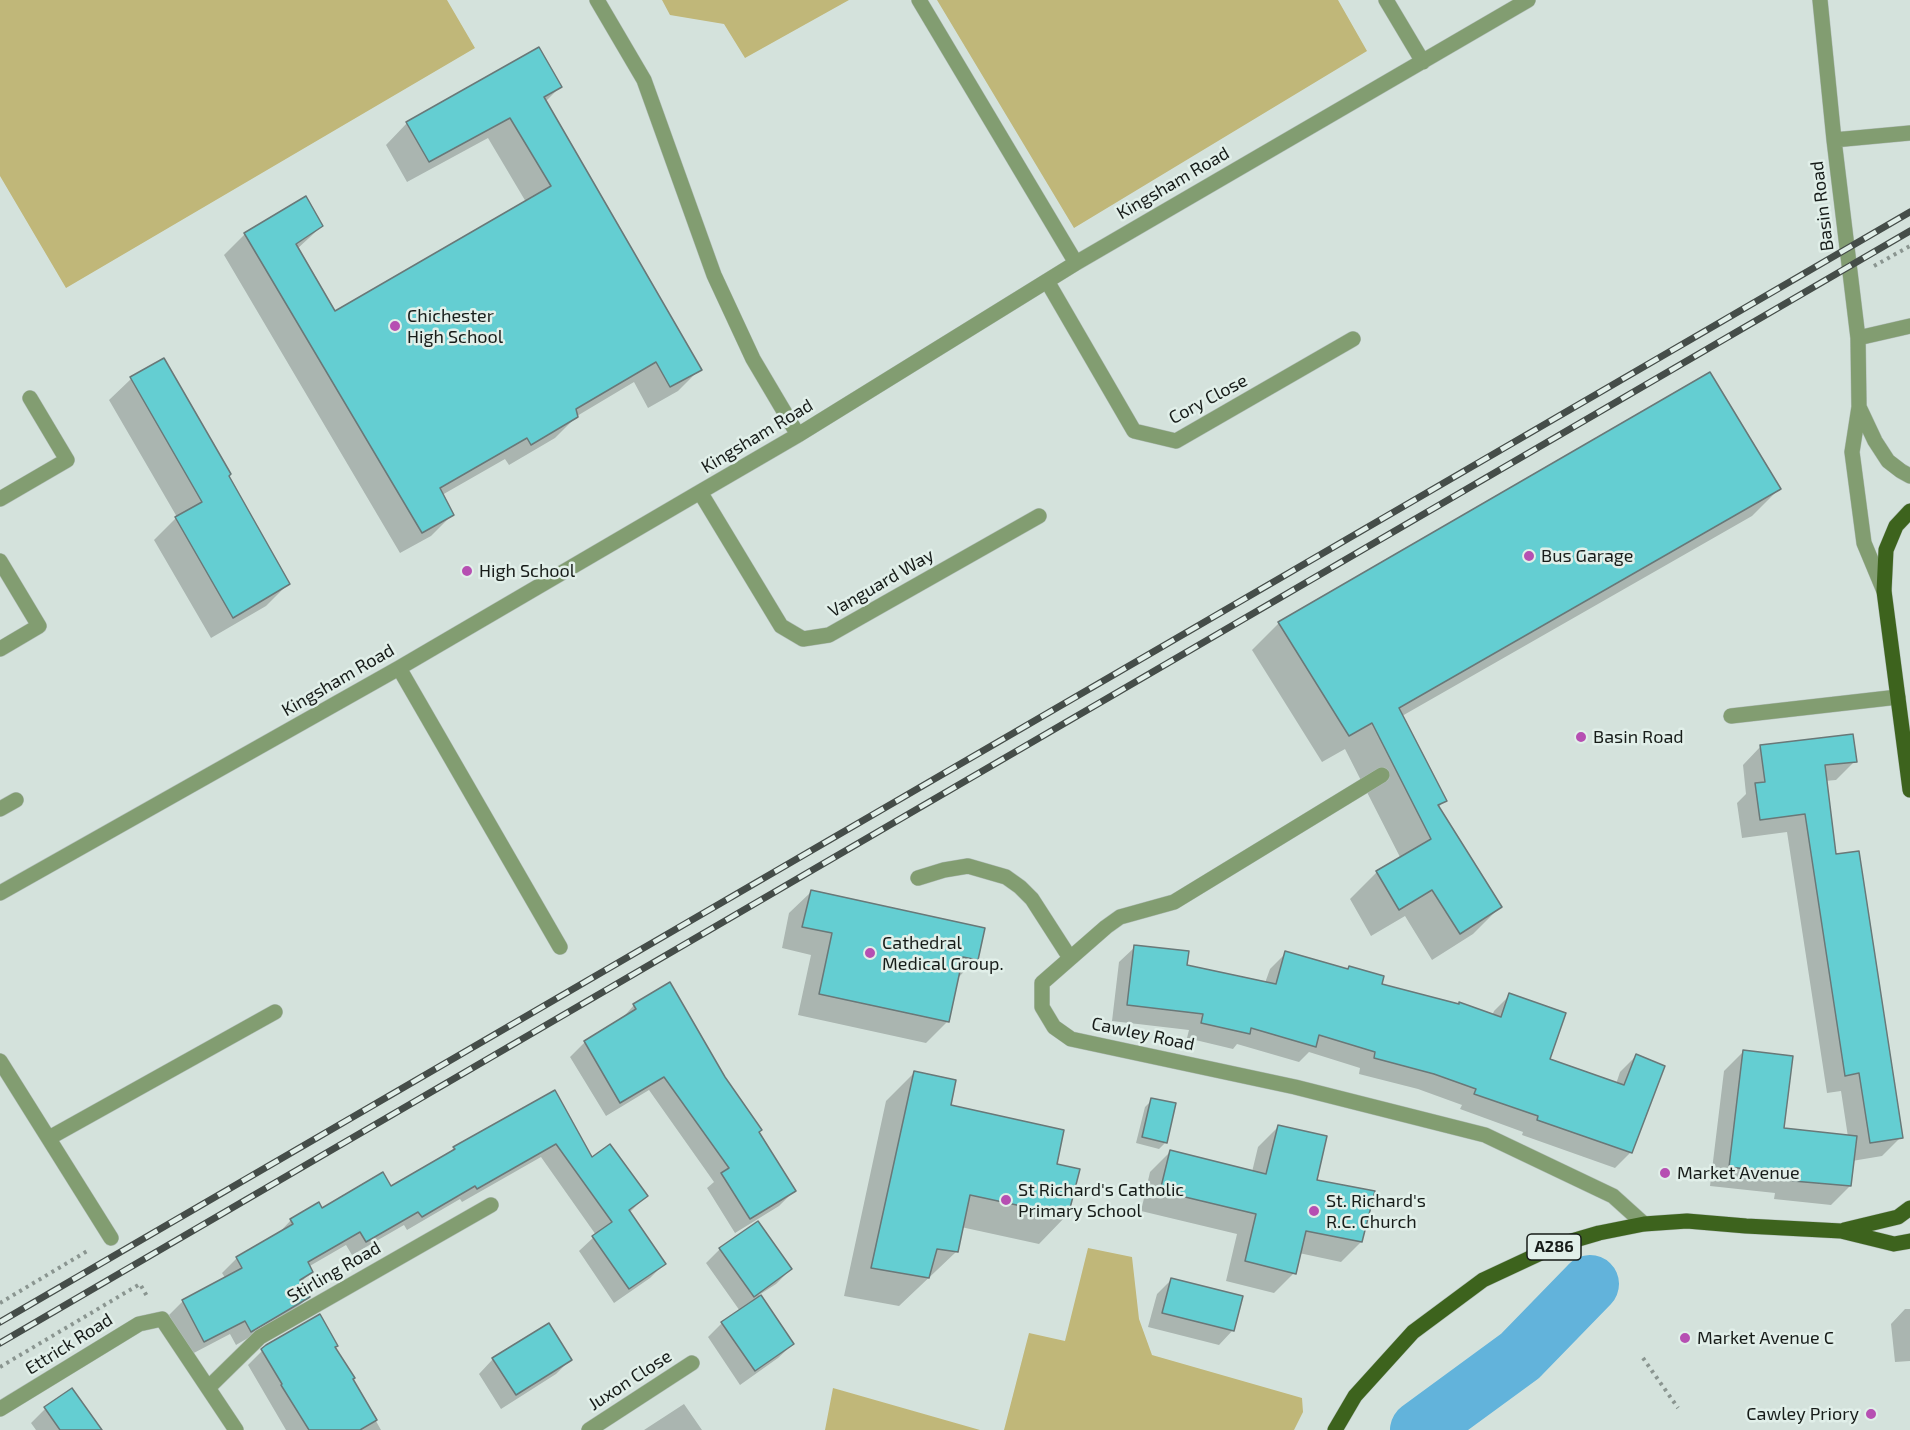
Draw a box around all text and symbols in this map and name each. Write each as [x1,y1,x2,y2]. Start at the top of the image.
street label: Kingsham Road [1113,142,1233,224]
street label: Basin Road [1806,160,1838,252]
place label: Chichester High School [407,305,503,348]
marker: Chichester High School [388,319,402,333]
street label: Cory Close [1165,369,1251,429]
street label: Kingsham Road [697,394,817,478]
street label: Vanguard Way [824,544,938,622]
place label: Bus Garage [1541,545,1634,567]
marker: Bus Garage [1522,549,1536,563]
place label: High School [479,560,575,582]
marker: High School [460,564,474,578]
street label: Kingsham Road [278,639,398,721]
place label: Basin Road [1593,726,1684,748]
marker: Basin Road [1574,730,1588,744]
place label: Cathedral Medical Group. [882,932,1004,974]
marker: Cathedral Medical Group. [863,946,877,960]
street label: Cawley Road [1089,1013,1197,1055]
place label: Market Avenue [1677,1162,1800,1184]
marker: Market Avenue [1658,1166,1672,1180]
place label: St Richard's Catholic Primary School [1018,1179,1184,1222]
place label: St. Richard's R.C. Church [1326,1190,1426,1232]
marker: St Richard's Catholic Primary School [999,1193,1013,1207]
marker: St. Richard's R.C. Church [1307,1204,1321,1218]
road number: A286 [1527,1234,1581,1260]
street label: Stirling Road [283,1237,385,1307]
street label: Ettrick Road [21,1309,117,1379]
place label: Market Avenue C [1697,1327,1834,1349]
marker: Market Avenue C [1678,1331,1692,1345]
street label: Juxon Close [584,1345,676,1415]
place label: Cawley Priory [1746,1403,1859,1425]
marker: Cawley Priory [1864,1407,1878,1421]

